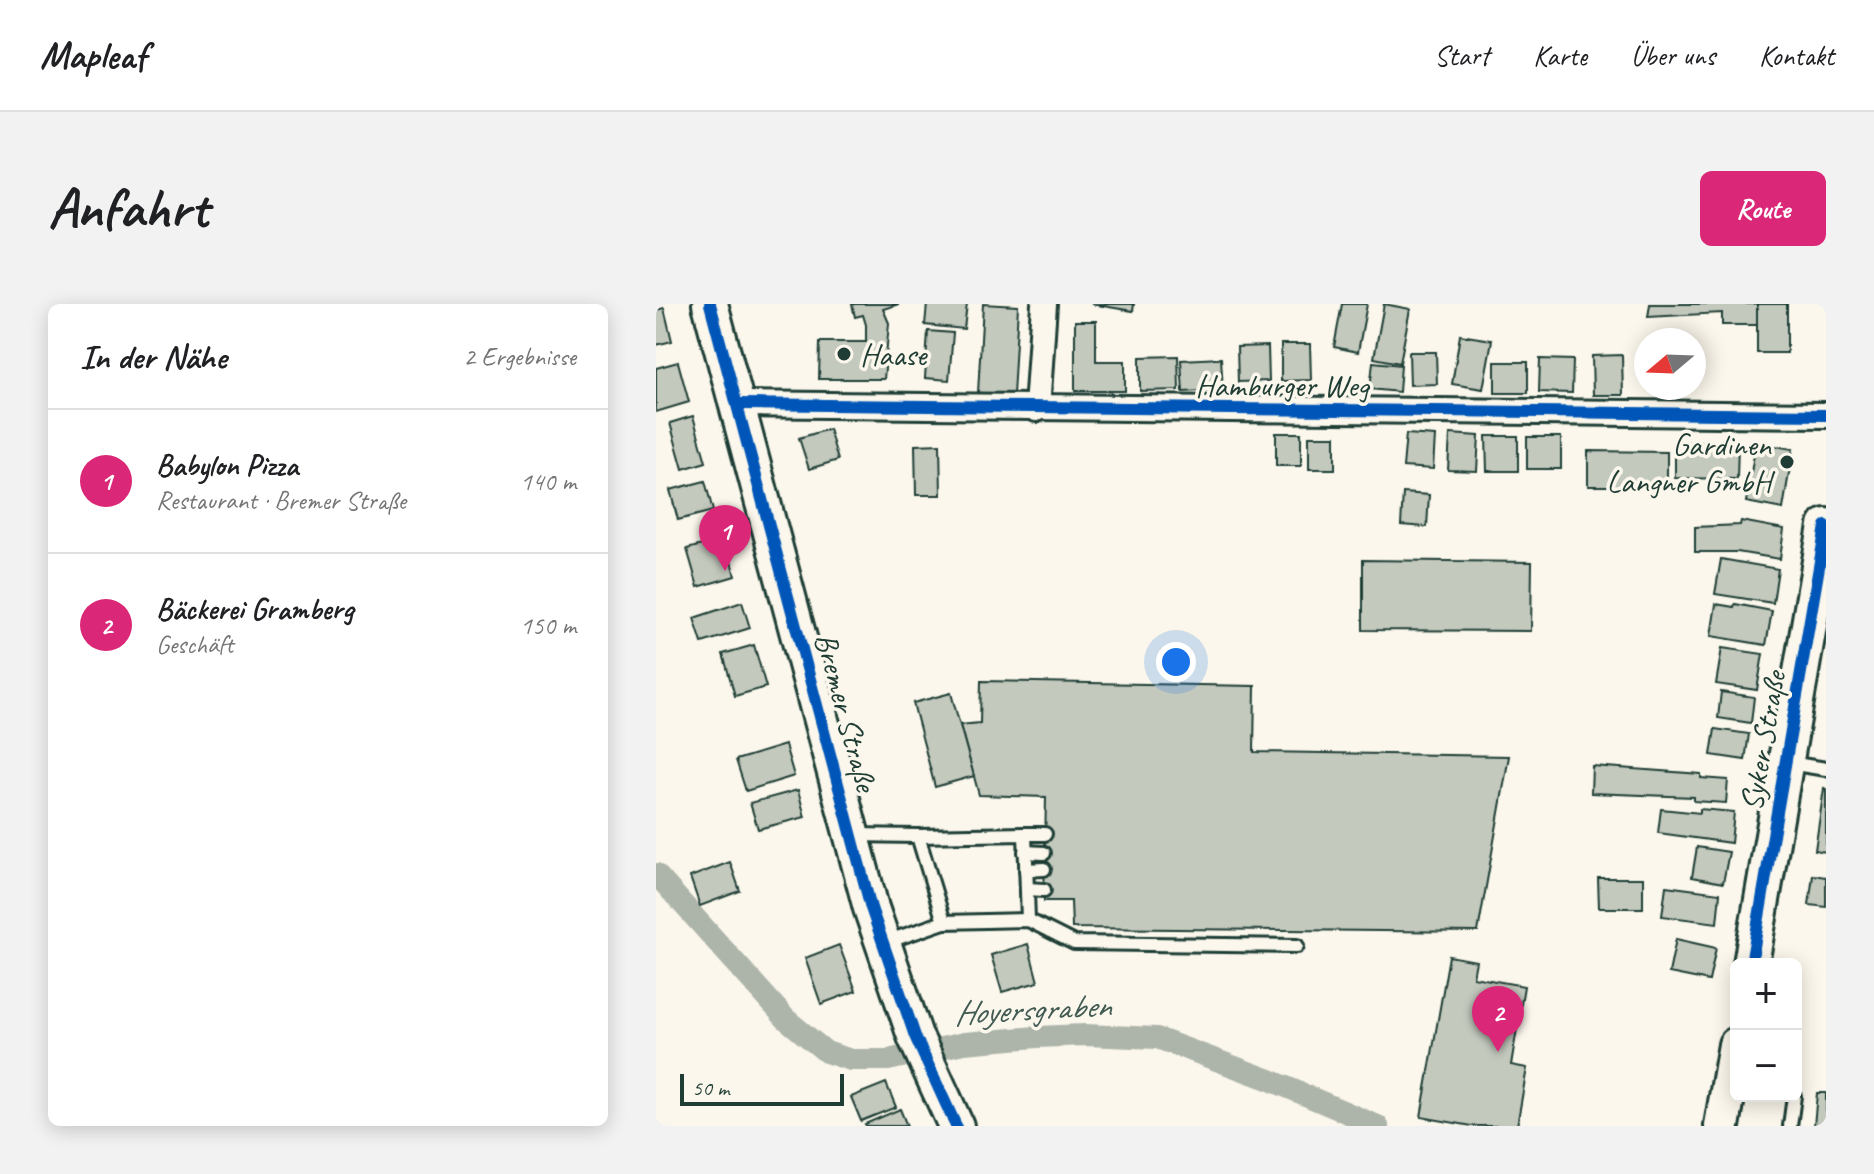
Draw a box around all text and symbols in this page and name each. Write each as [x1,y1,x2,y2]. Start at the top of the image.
text: Mapleaf [40,32,146,79]
text: Start [1434,38,1489,73]
text: Karte [1533,38,1587,73]
text: Über uns [1631,38,1715,73]
text: Kontakt [1759,38,1834,73]
button: Route [1700,171,1826,246]
text: Anfahrt [48,173,208,244]
north arrow [1634,328,1706,400]
place label: Haase [860,334,929,375]
text: In der Nähe [80,335,226,378]
text: 2 Ergebnisse [463,340,576,373]
marker: Haase [835,345,853,363]
street label: Hamburger Weg [1195,365,1370,406]
place label: Gardinen Langner GmbH [1606,424,1776,502]
text: Babylon Pizza [156,446,298,484]
marker: Gardinen Langner GmbH [1778,453,1796,471]
text: 1 [100,465,112,498]
text: 140 m [520,465,576,498]
text: Restaurant · Bremer Straße [156,484,406,517]
pin: 1 [699,505,751,571]
text: Bäckerei Gramberg [156,590,353,628]
text: 2 [100,609,112,642]
text: 150 m [520,609,576,642]
text: Geschäft [156,628,233,661]
street label: Bremer Straße [805,628,887,798]
your location [1156,642,1196,682]
street label: Syker Straße [1731,665,1796,814]
map controls [1730,958,1802,1102]
button: + [1730,958,1802,1030]
water label: Hoyersgraben [953,983,1114,1035]
pin: 2 [1472,986,1524,1052]
button: − [1730,1030,1802,1102]
scale bar [680,1070,844,1106]
text: 50 m [692,1074,729,1102]

